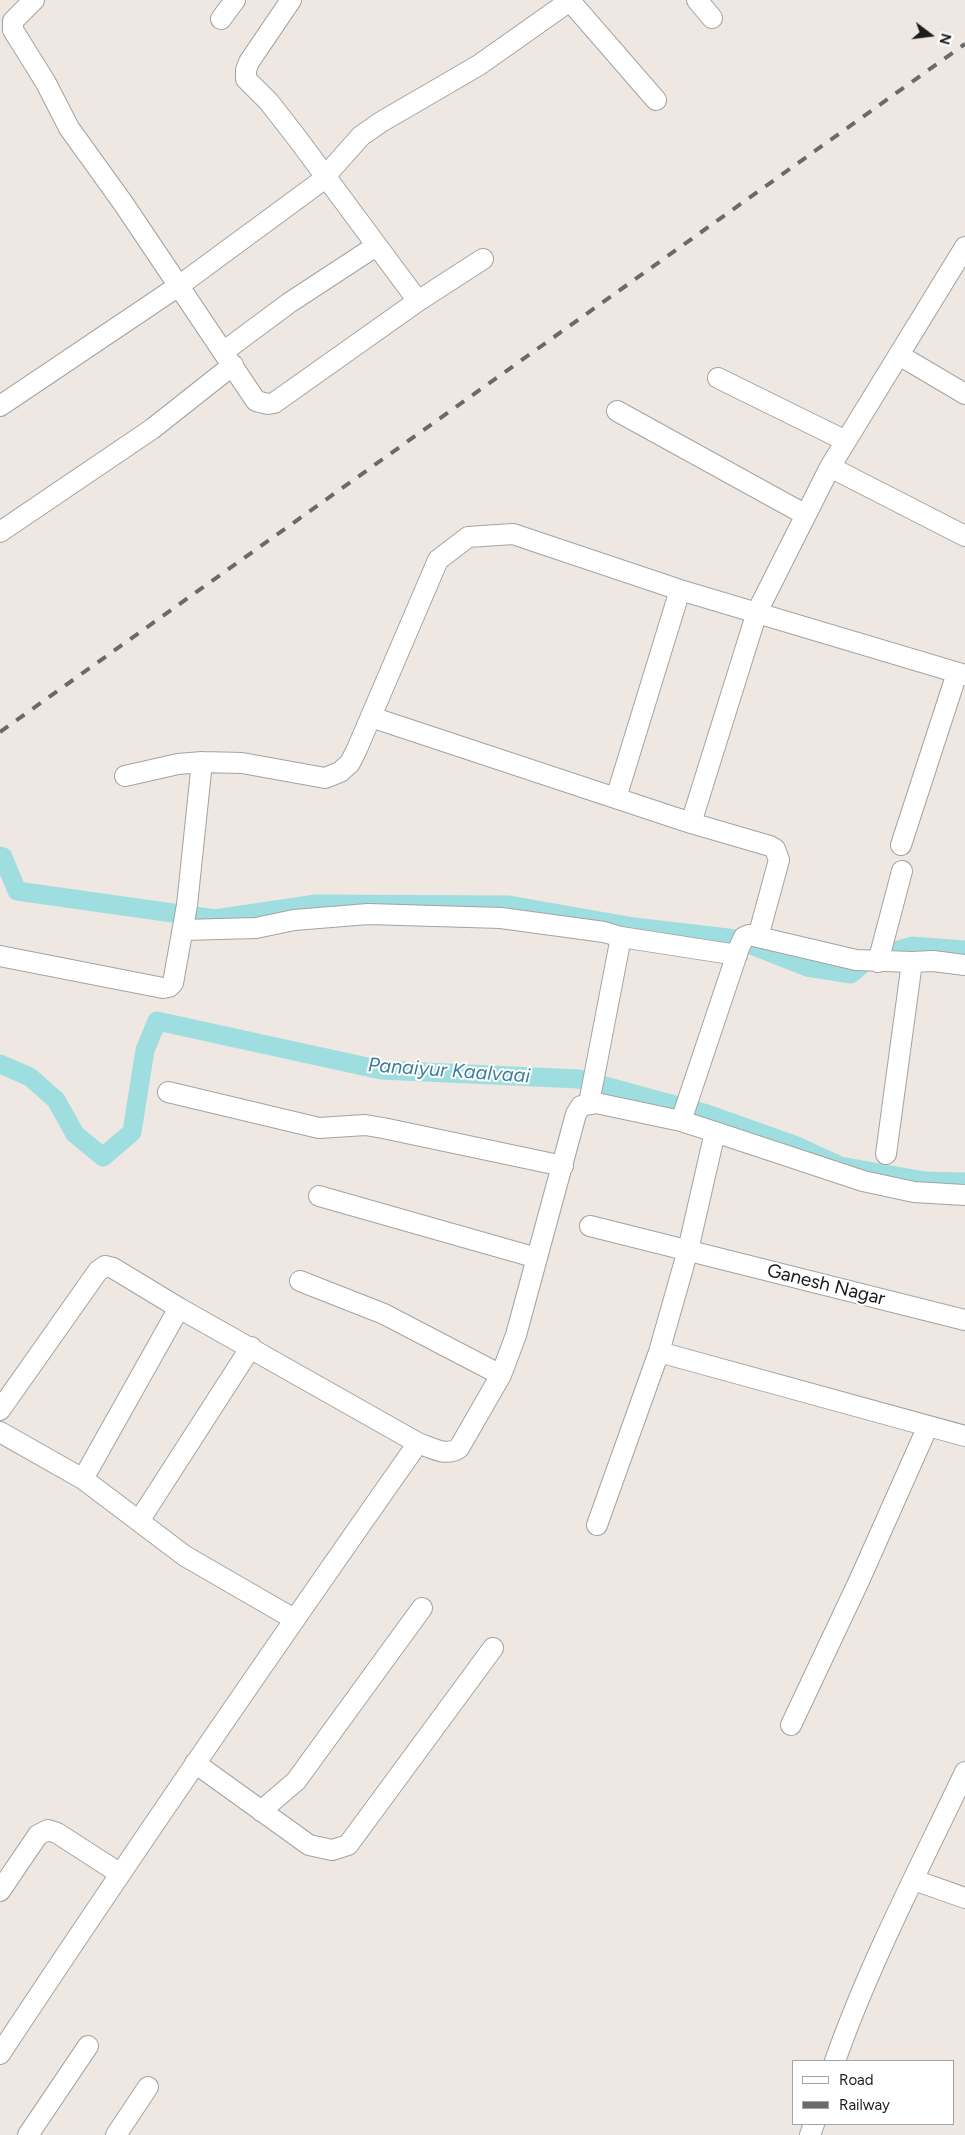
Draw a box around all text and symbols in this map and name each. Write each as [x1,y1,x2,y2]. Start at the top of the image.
north arrow [905,10,955,60]
text: N [935,32,955,46]
water label: Panaiyur Kaalvaai [367,1053,531,1089]
street label: Ganesh Nagar [765,1259,887,1311]
legend [792,2060,955,2125]
text: Road [839,2071,874,2089]
text: Railway [839,2096,890,2114]

